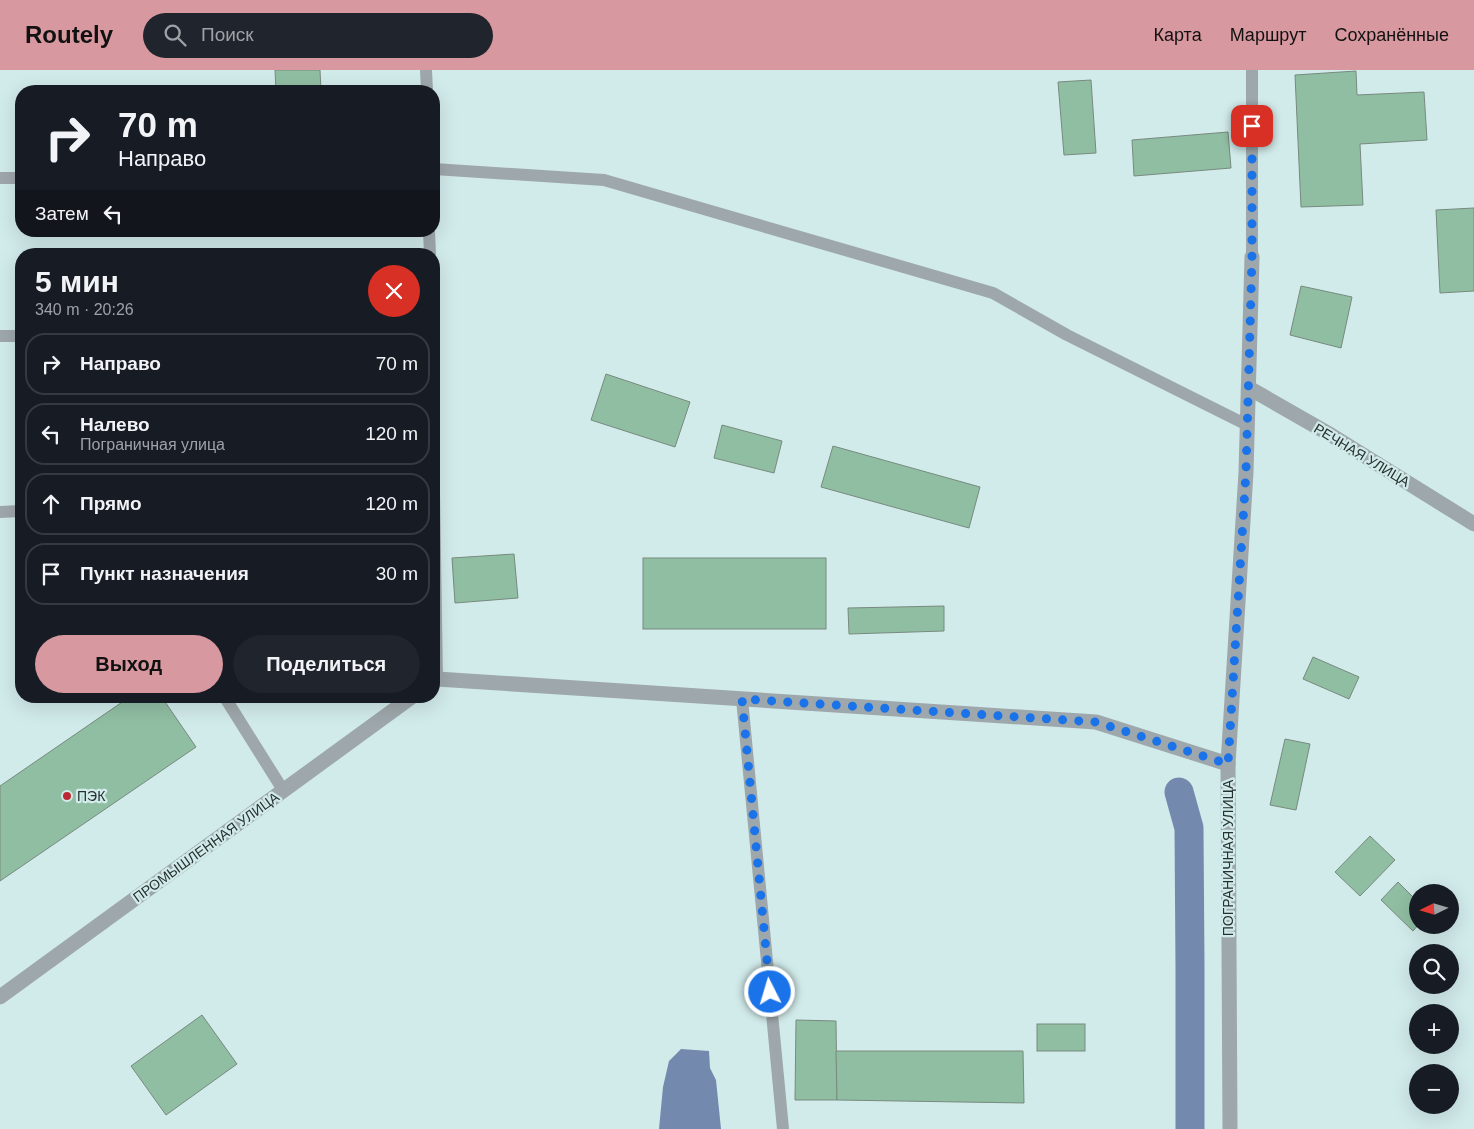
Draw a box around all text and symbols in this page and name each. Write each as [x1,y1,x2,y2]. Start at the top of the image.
search box [143,13,493,58]
text: Routely [25,21,113,48]
icon: search [161,21,189,49]
text: Поиск [201,24,254,45]
text: Карта [1154,25,1202,45]
text: Маршрут [1230,25,1306,45]
text: Сохранённые [1334,25,1449,45]
icon: right [35,105,100,170]
text: 70 m [118,105,198,144]
pin [1231,105,1273,147]
icon: arrive [1238,112,1266,140]
text: Направо [118,146,206,171]
icon: left [99,200,127,228]
text: Затем [35,203,89,224]
text: 5 мин [35,265,119,298]
button: close [368,265,420,317]
text: 340 m · 20:26 [35,301,134,318]
icon: right [37,350,65,378]
text: Направо [80,353,161,374]
text: 70 m [376,353,418,374]
text: Налево [80,414,150,435]
icon: left [37,420,65,448]
street label: РЕЧНАЯ УЛИЦА [1311,420,1413,490]
text: 120 m [365,423,418,444]
text: Пограничная улица [80,436,225,453]
icon: ahead [37,490,65,518]
text: Прямо [80,493,142,514]
text: 120 m [365,493,418,514]
icon: arrive [37,560,65,588]
text: Пункт назначения [80,563,249,584]
text: 30 m [376,563,418,584]
button: Выход [35,635,223,693]
button: Поделиться [233,635,420,693]
street label: ПОГРАНИЧНАЯ УЛИЦА [1220,779,1236,936]
place label: ПЭК [77,788,106,804]
street label: ПРОМЫШЛЕННАЯ УЛИЦА [130,788,283,905]
marker: ПЭК [61,790,73,802]
north arrow [1409,884,1459,934]
map controls [1409,884,1459,1114]
button: search [1409,944,1459,994]
position arrow [743,965,795,1017]
button: + [1409,1004,1459,1054]
button: − [1409,1064,1459,1114]

